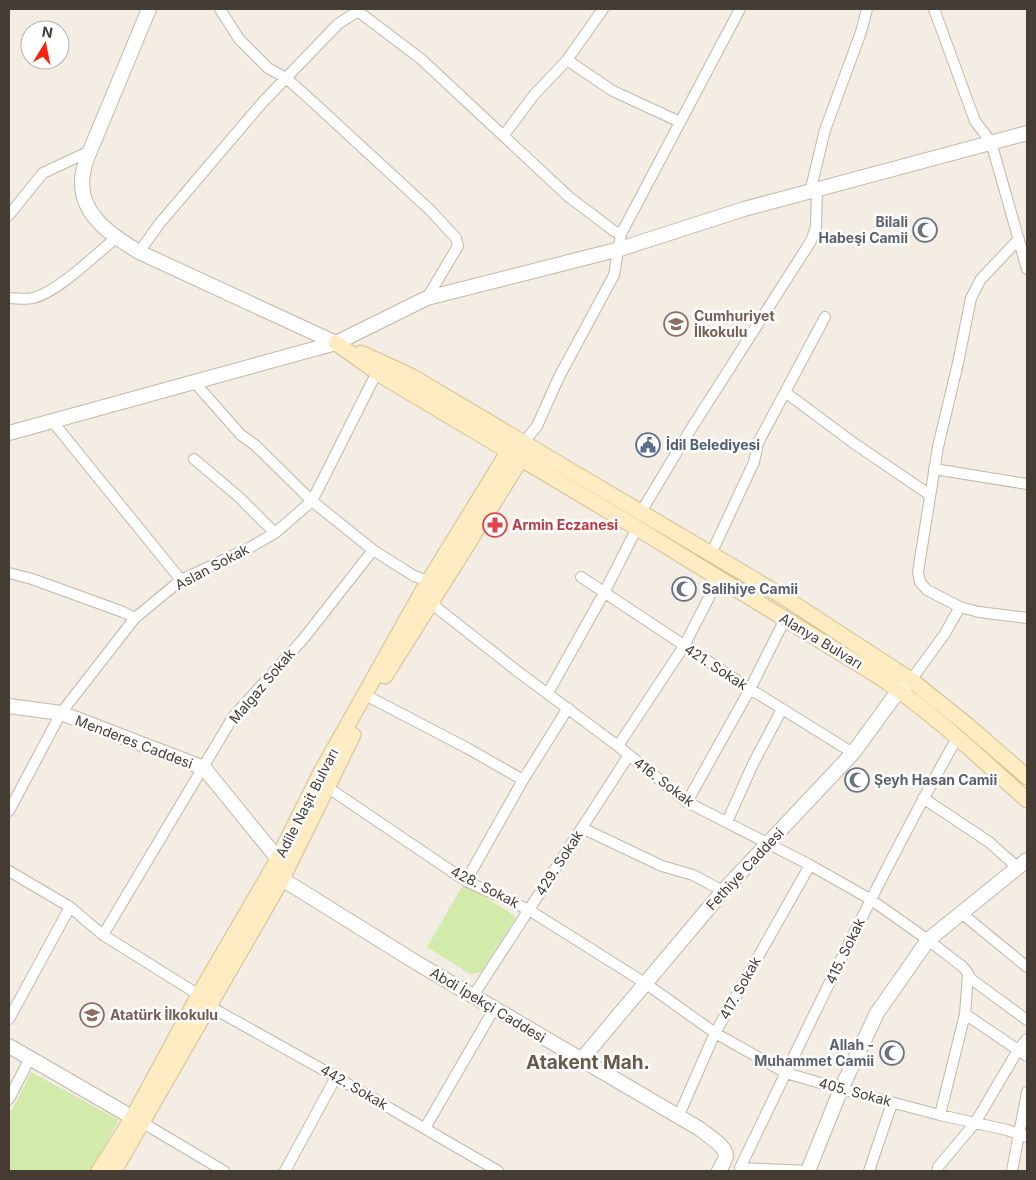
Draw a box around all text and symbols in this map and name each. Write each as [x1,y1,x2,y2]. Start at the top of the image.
north arrow [20,20,70,70]
text: N [41,22,54,41]
place label: Bilali Habeşi Camii [818,213,908,246]
mosque icon: Bilali Habeşi Camii [912,217,938,243]
place label: Cumhuriyet İlkokulu [694,307,775,340]
school or university icon: Cumhuriyet İlkokulu [663,311,689,337]
public building icon: İdil Belediyesi [635,432,661,458]
place label: İdil Belediyesi [666,435,760,453]
pharmacy icon: Armin Eczanesi [482,512,508,538]
place label: Armin Eczanesi [512,516,618,533]
street label: Aslan Sokak [172,540,252,593]
mosque icon: Salihiye Camii [671,576,697,602]
place label: Salihiye Camii [702,580,798,597]
street label: Alanya Bulvarı [777,609,866,672]
street label: 421. Sokak [682,640,751,693]
street label: Malgaz Sokak [225,644,298,727]
street label: Menderes Caddesi [73,711,195,772]
street label: Adile Naşit Bulvarı [272,745,341,860]
street label: 416. Sokak [631,753,698,810]
mosque icon: Şeyh Hasan Camii [844,767,870,793]
place label: Şeyh Hasan Camii [874,771,997,788]
street label: Fethiye Caddesi [702,824,787,913]
street label: 429. Sokak [531,827,586,899]
street label: 428. Sokak [448,862,523,911]
street label: 415. Sokak [821,915,868,986]
street label: 417. Sokak [715,953,764,1022]
street label: Abdi İpekçi Caddesi [428,963,549,1046]
school or university icon: Atatürk İlkokulu [79,1002,105,1028]
place label: Atatürk İlkokulu [110,1005,218,1023]
place label: Allah - Muhammet Camii [754,1036,874,1069]
mosque icon: Allah - Muhammet Camii [879,1040,905,1066]
district label: Atakent Mah. [526,1051,650,1074]
street label: 442. Sokak [317,1060,391,1113]
street label: 405. Sokak [817,1074,894,1109]

